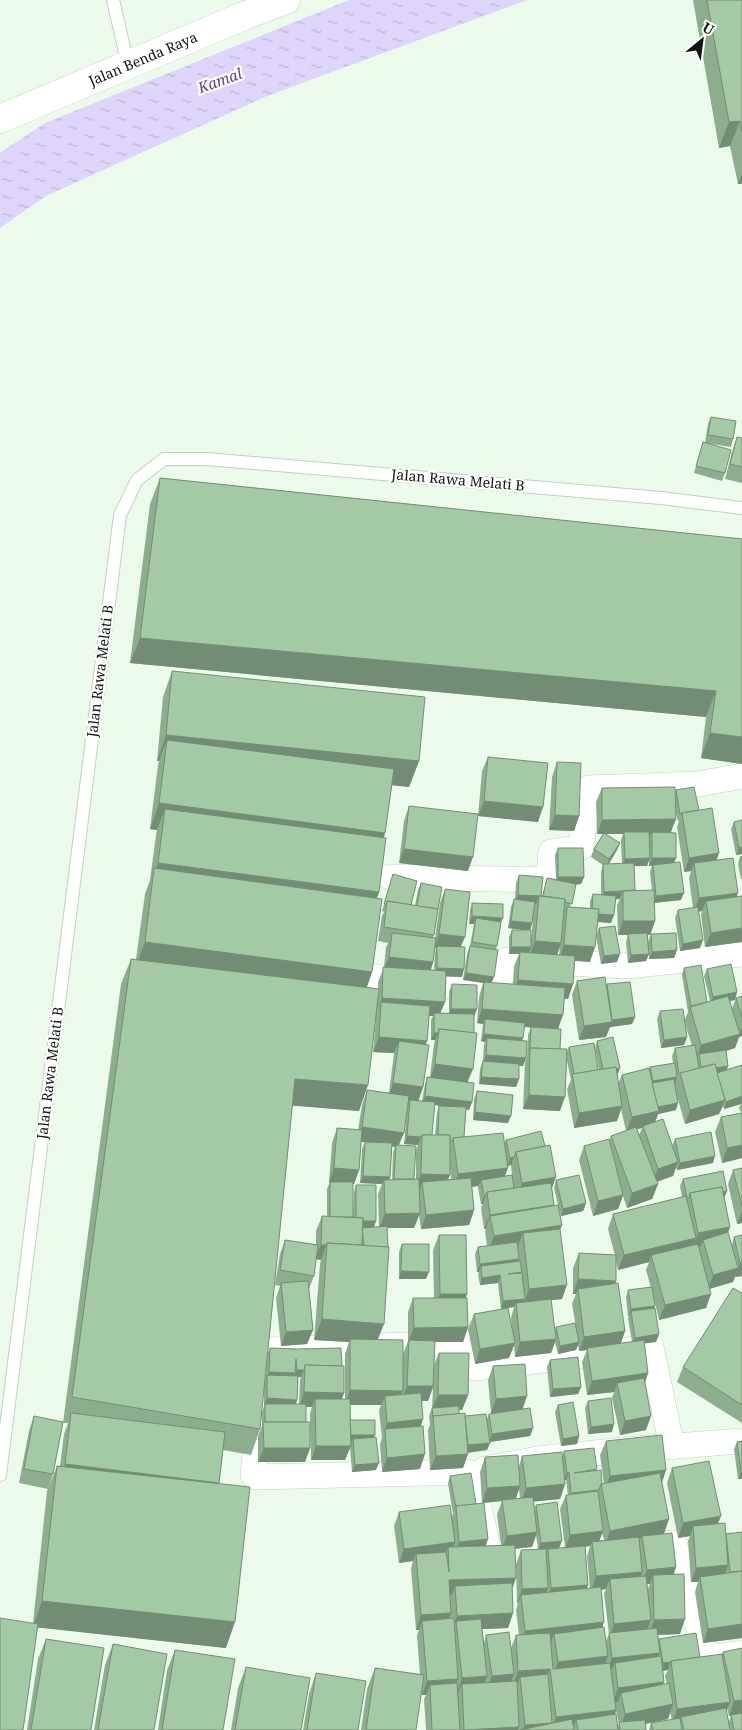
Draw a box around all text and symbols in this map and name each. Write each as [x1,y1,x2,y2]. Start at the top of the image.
north arrow [677,15,727,65]
text: U [699,17,718,39]
street label: Jalan Benda Raya [85,27,200,90]
water label: Kamal [194,63,245,98]
street label: Jalan Rawa Melati B [390,464,525,495]
street label: Jalan Rawa Melati B [82,604,117,739]
street label: Jalan Rawa Melati B [32,1006,67,1141]

